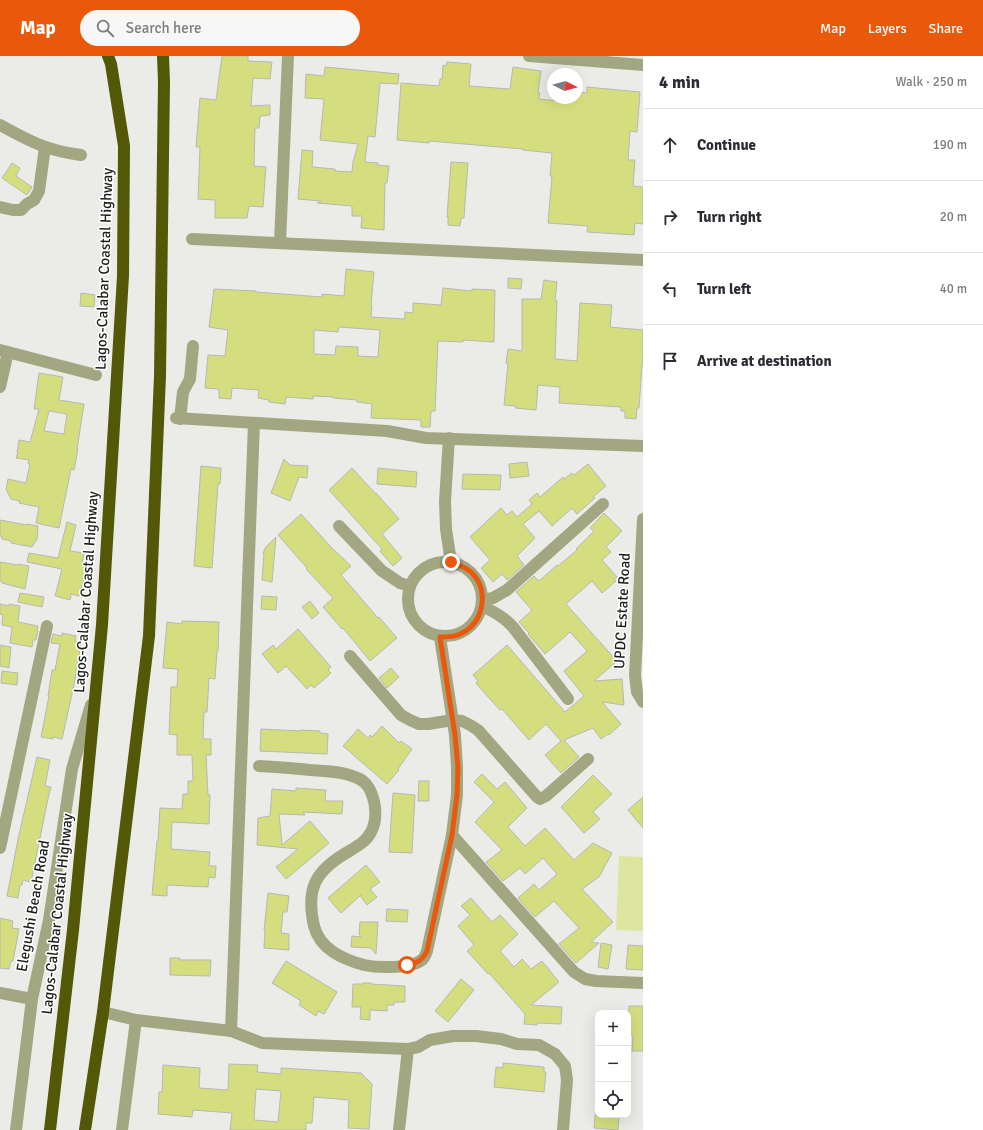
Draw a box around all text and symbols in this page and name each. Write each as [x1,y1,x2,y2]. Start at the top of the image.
search box [80,10,360,46]
text: Map [20,16,56,40]
icon: search [94,17,116,39]
text: Search here [126,19,201,37]
text: Map [820,20,846,37]
text: Layers [868,20,907,37]
text: Share [929,20,963,37]
north arrow [547,68,583,104]
text: 4 min [659,72,700,93]
text: Walk · 250 m [896,74,967,90]
icon: ahead [659,134,681,156]
text: Continue [697,136,756,154]
text: 190 m [933,137,967,153]
street label: Lagos-Calabar Coastal Highway [91,168,117,370]
icon: right [659,206,681,228]
text: Turn right [697,208,762,226]
text: 20 m [940,209,967,225]
icon: left [659,278,681,300]
text: Turn left [697,280,751,298]
text: 40 m [940,281,967,297]
icon: arrive [659,350,681,372]
text: Arrive at destination [697,352,832,370]
street label: Lagos-Calabar Coastal Highway [70,490,102,694]
street label: UPDC Estate Road [610,552,634,670]
route end [442,553,460,571]
street label: Lagos-Calabar Coastal Highway [37,812,77,1016]
street label: Elegushi Beach Road [13,839,53,973]
route start [398,956,416,974]
map controls [595,1010,631,1118]
button: + [595,1010,631,1046]
button: − [595,1046,631,1082]
button: locate [595,1082,631,1118]

